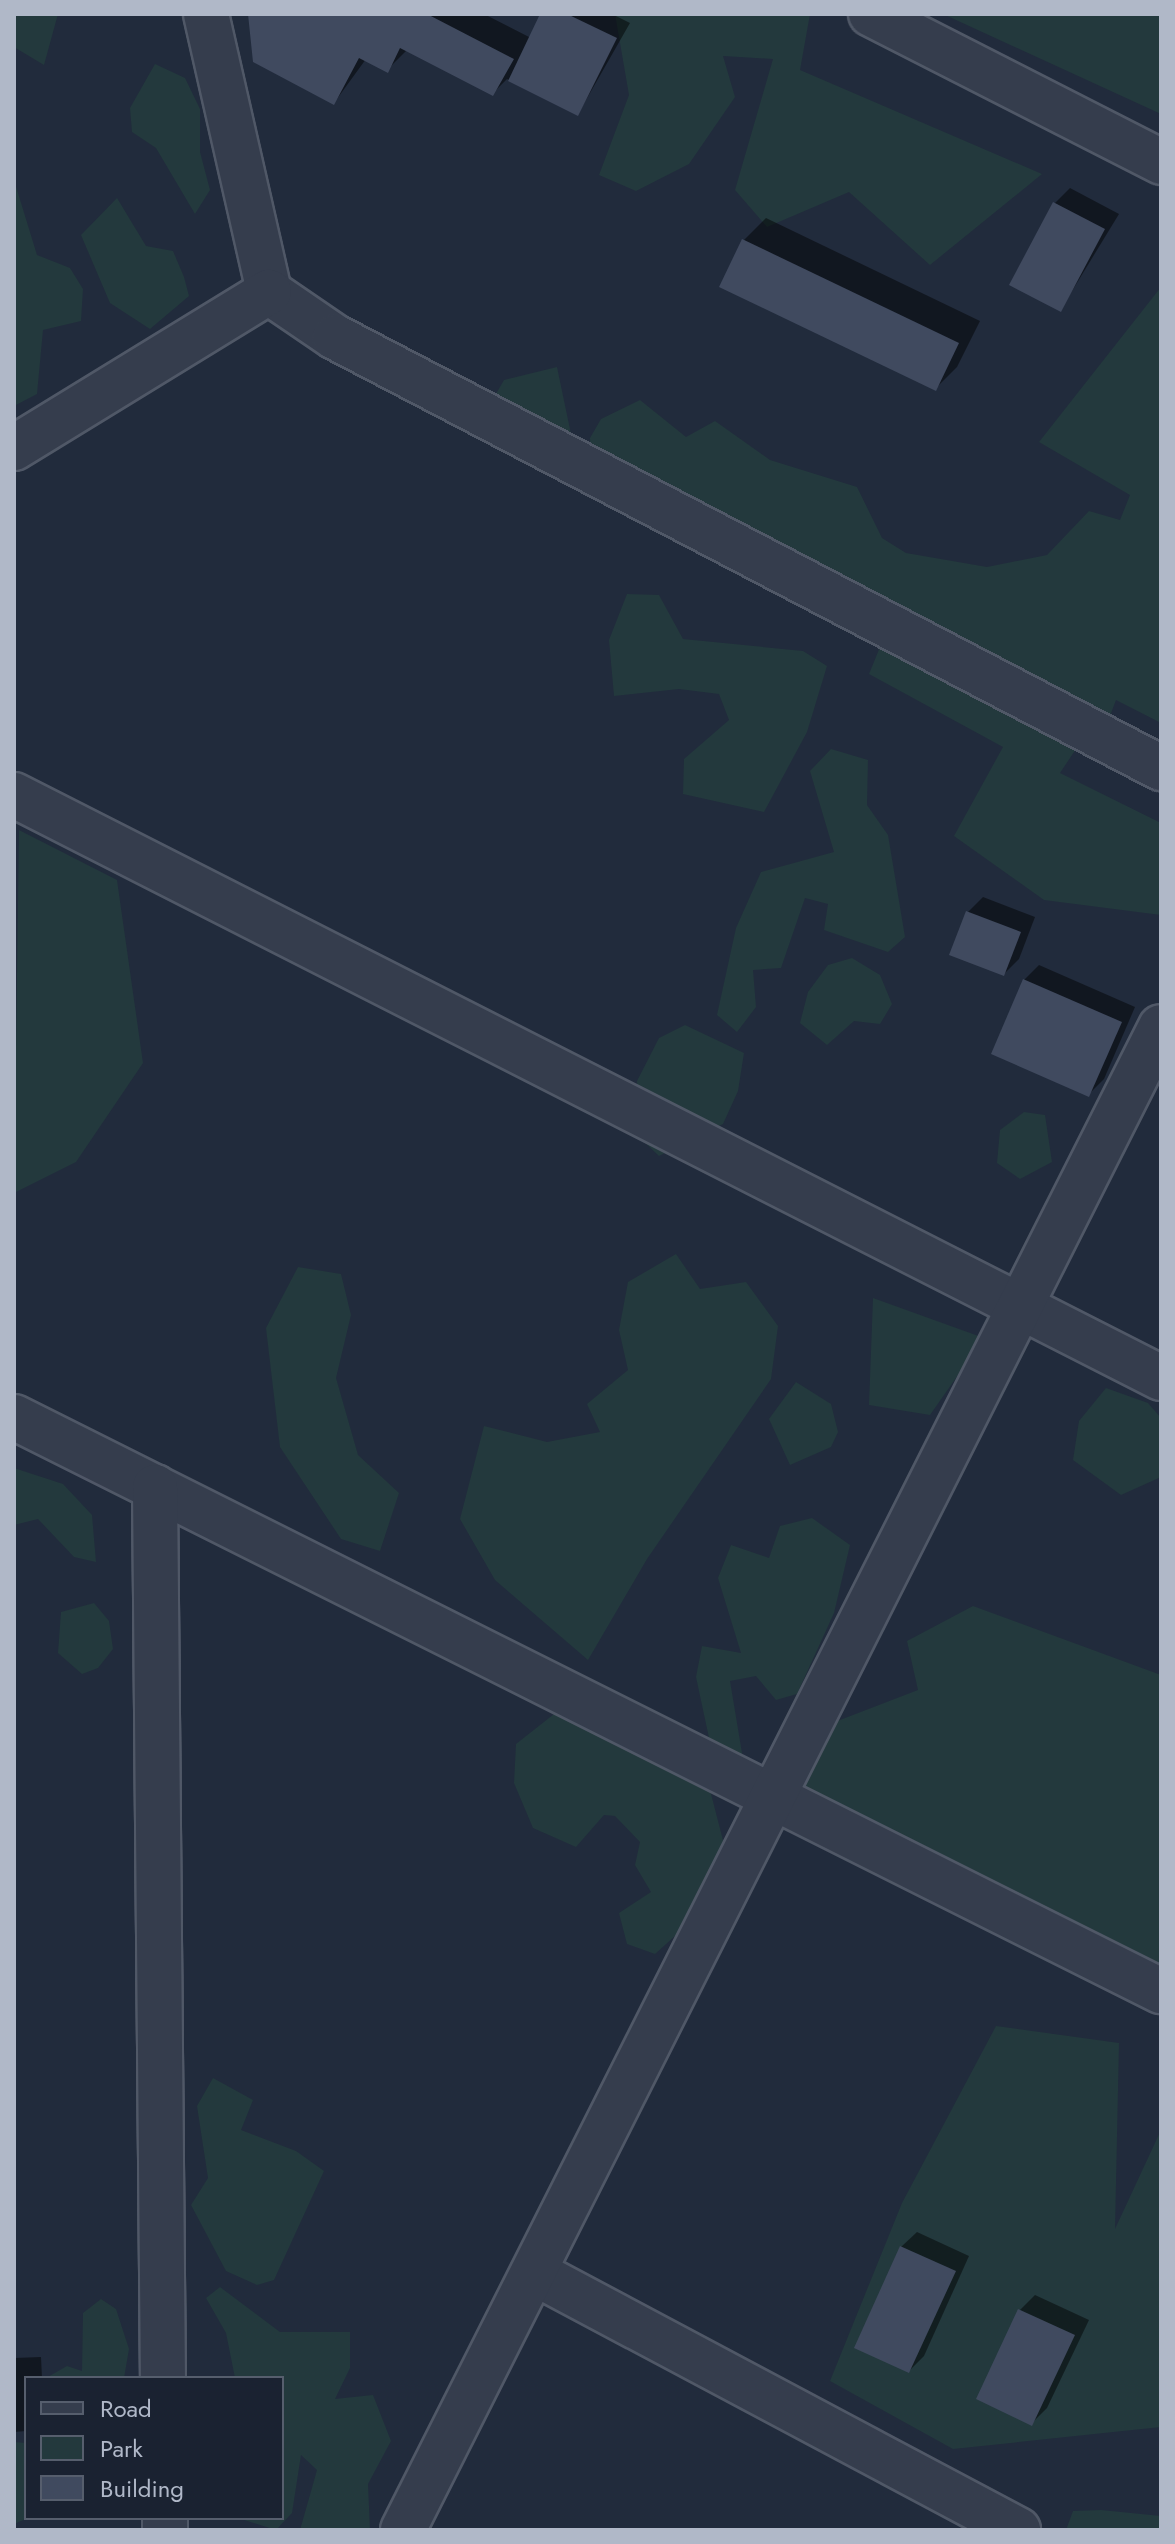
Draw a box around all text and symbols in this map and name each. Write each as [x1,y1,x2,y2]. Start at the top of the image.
legend [24,2376,284,2520]
text: Road [100,2391,152,2426]
text: Park [100,2431,143,2466]
text: Building [100,2471,184,2506]

